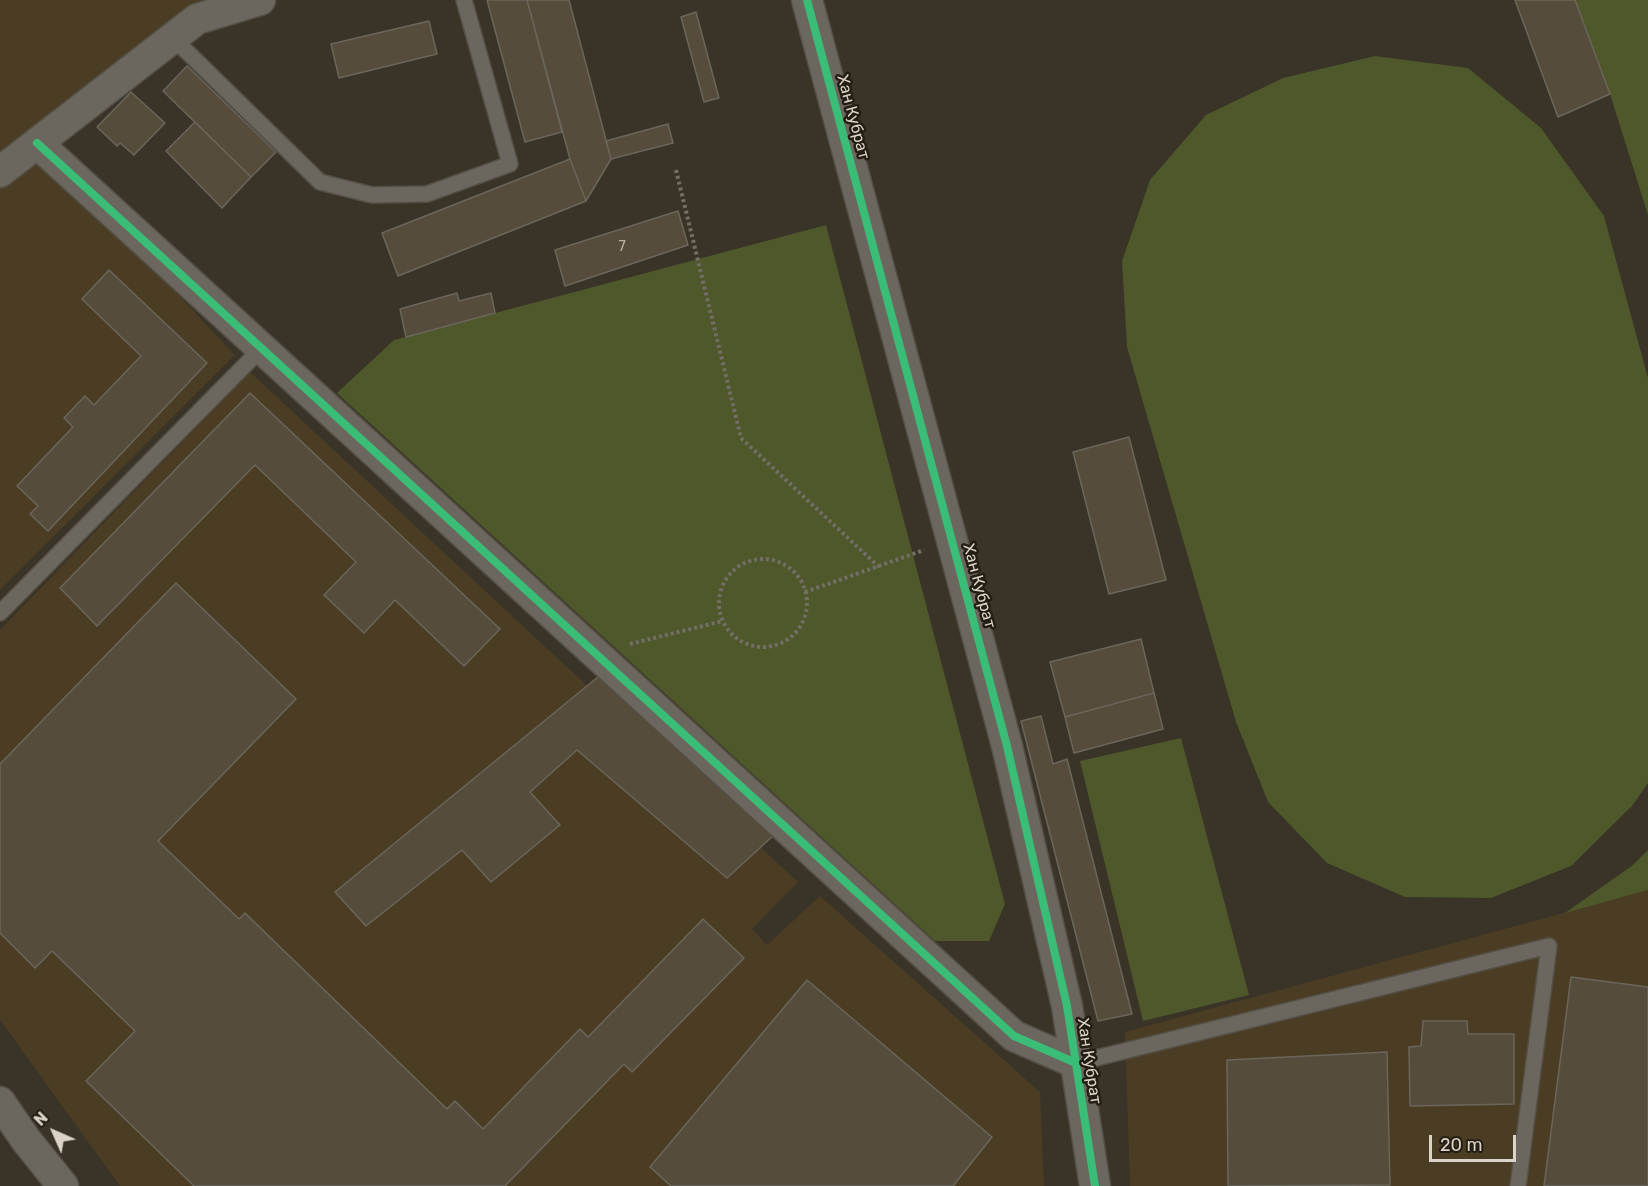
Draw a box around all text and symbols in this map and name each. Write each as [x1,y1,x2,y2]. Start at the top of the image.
street label: Хан Кубрат [833,73,873,161]
house number: 7 [618,239,626,255]
street label: Хан Кубрат [959,542,999,630]
street label: Хан Кубрат [1073,1017,1105,1105]
north arrow [24,1102,84,1162]
text: N [30,1108,52,1130]
scale bar [1432,1123,1519,1161]
text: 20 m [1440,1134,1482,1156]

